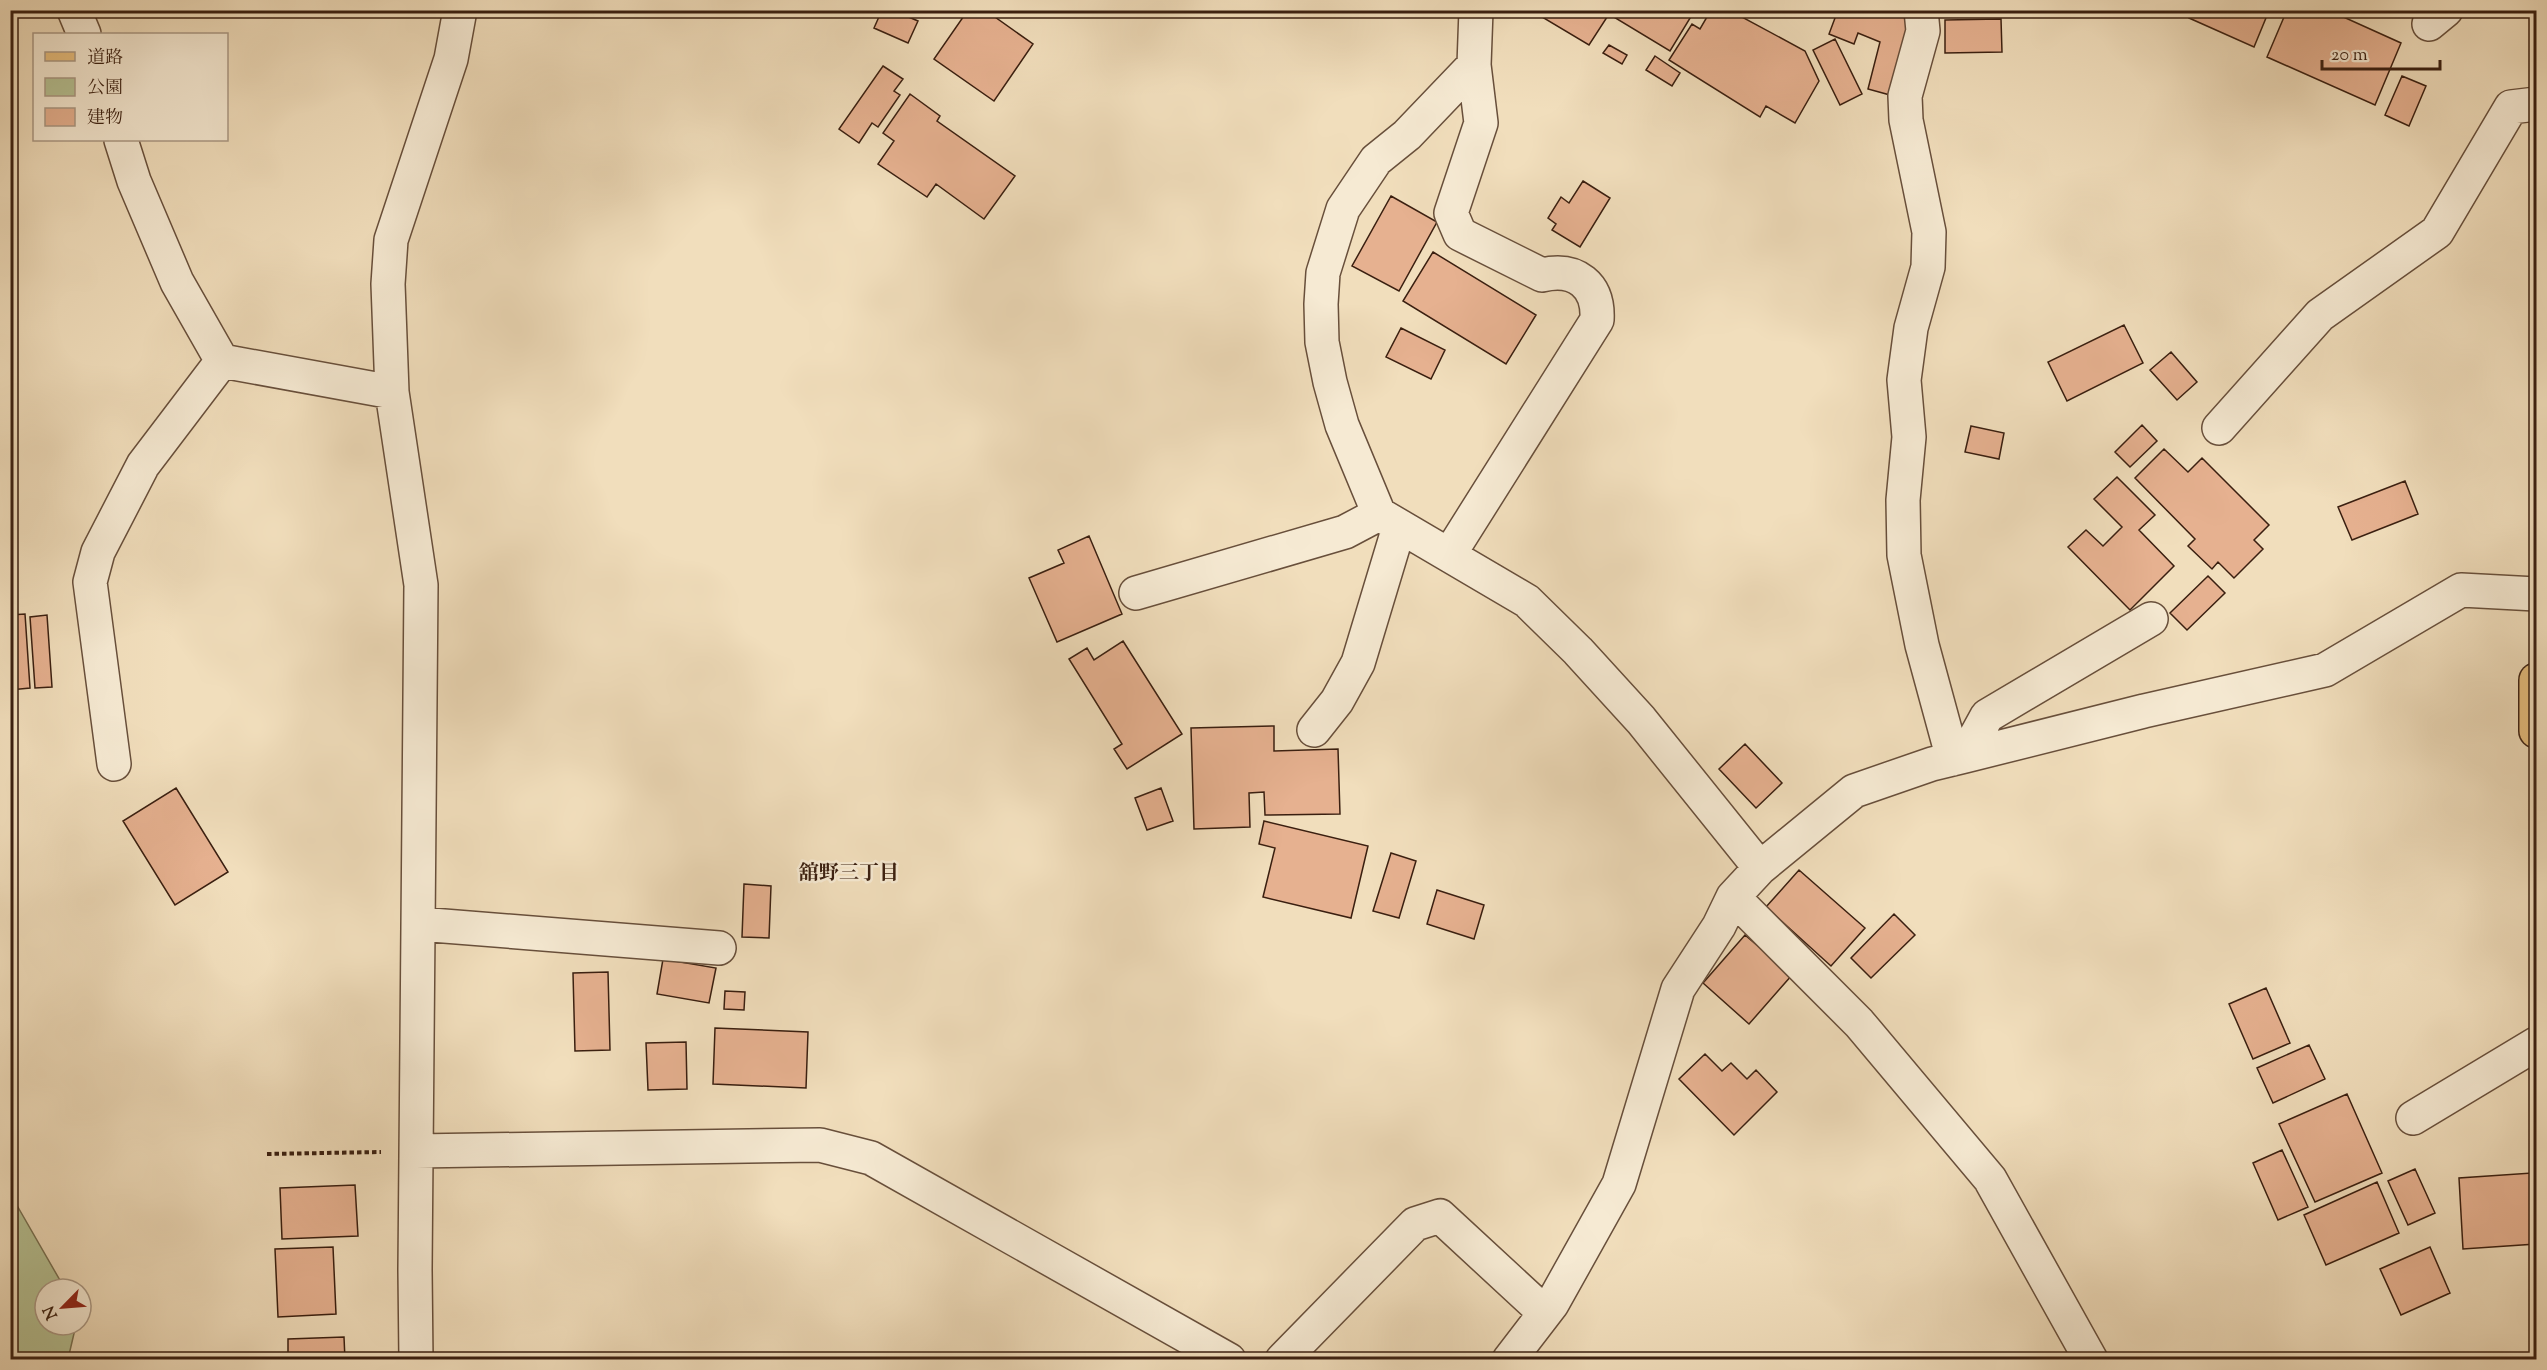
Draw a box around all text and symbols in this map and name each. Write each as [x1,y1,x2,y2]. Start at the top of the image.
legend [33,33,228,141]
scale bar [2322,33,2440,71]
text: 20 m [2331,43,2368,69]
text: 道路 [87,46,123,72]
text: 公園 [87,76,123,102]
text: 建物 [87,106,123,132]
district label: 舘野三丁目 [799,860,899,889]
north arrow [33,1277,93,1337]
text: N [38,1301,65,1323]

